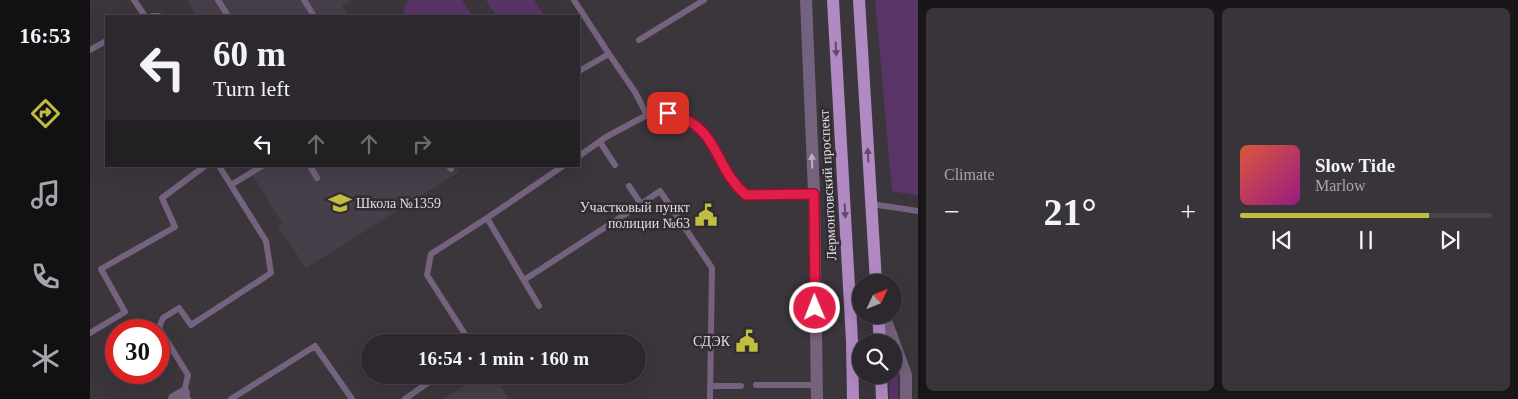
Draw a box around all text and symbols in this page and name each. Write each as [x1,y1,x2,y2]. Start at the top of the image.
text: 16:53 [19,23,71,48]
icon: left [130,35,195,100]
text: 60 m [213,35,286,74]
one-way arrow [832,41,840,57]
text: Turn left [213,76,290,101]
pin [647,92,689,134]
icon: directions [28,96,63,131]
icon: arrive [654,99,682,127]
street label: Лермонтовский проспект [817,109,839,261]
icon: left [249,130,277,158]
icon: ahead [302,130,330,158]
icon: ahead [355,130,383,158]
icon: right [408,130,436,158]
one-way arrow [864,147,872,163]
one-way arrow [808,153,816,169]
text: Slow Tide [1315,155,1395,176]
text: Climate [944,166,995,183]
icon: music [28,177,63,212]
text: Marlow [1315,177,1366,194]
school or university icon: Школа №1359 [327,190,353,216]
text: 21° [1043,191,1097,233]
place label: Школа №1359 [356,196,441,211]
text: − [944,196,960,227]
text: + [1180,196,1196,227]
place label: Участковый пункт полиции №63 [580,200,690,231]
public building icon: Участковый пункт полиции №63 [693,202,719,228]
one-way arrow [841,203,849,219]
icon: previous [1268,226,1296,254]
icon: pause [1352,226,1380,254]
icon: next [1436,226,1464,254]
icon: phone [28,259,63,294]
north arrow [852,274,902,324]
map controls [852,274,902,384]
position arrow [788,281,840,333]
speed limit sign: 30 [105,319,170,384]
public building icon: СДЭК [734,328,760,354]
place label: СДЭК [693,334,731,349]
button: search [852,334,902,384]
icon: climate [28,341,63,376]
text: 16:54 · 1 min · 160 m [418,348,589,369]

